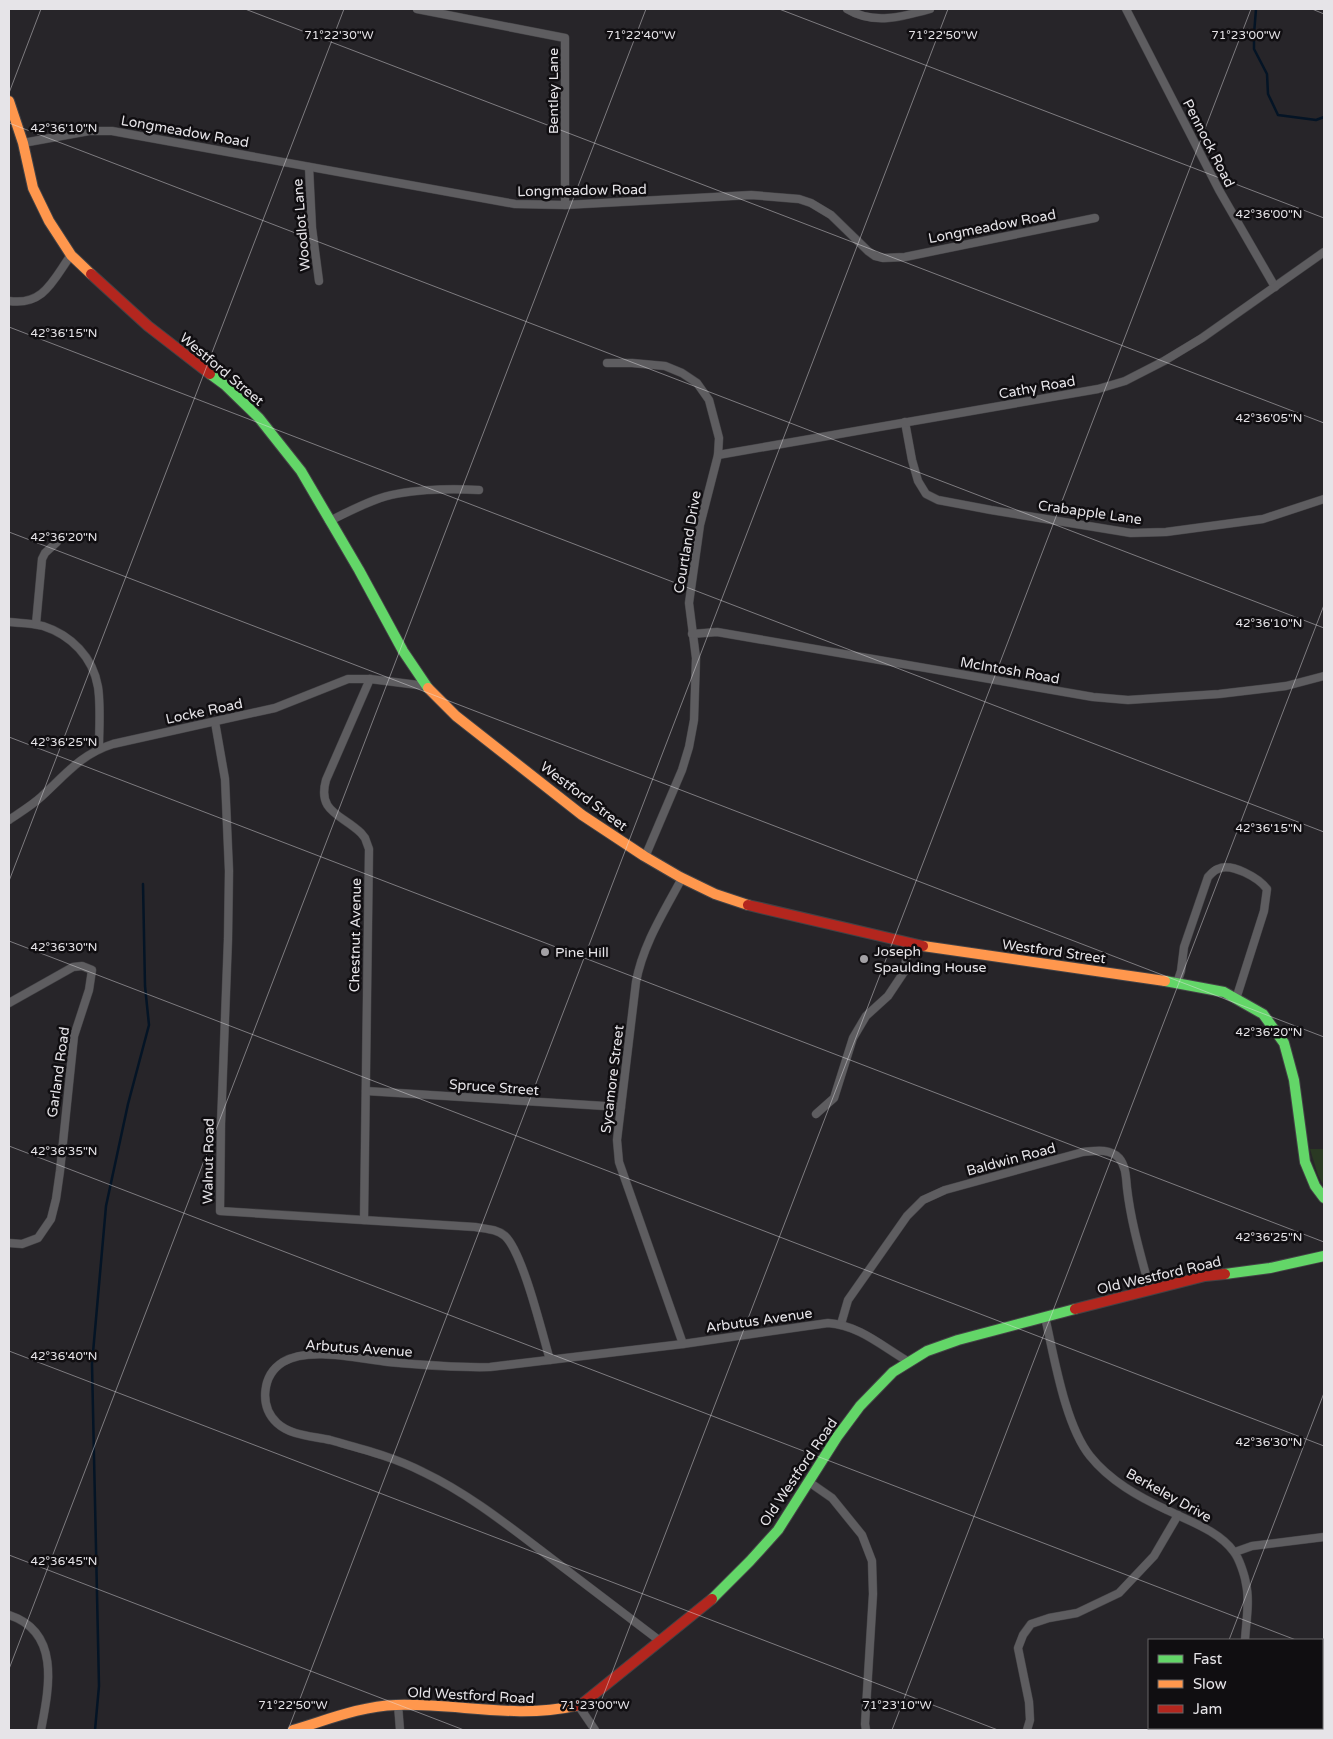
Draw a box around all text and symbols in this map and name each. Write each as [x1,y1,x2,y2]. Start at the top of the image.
text: 71°22'30"W [304,28,374,42]
text: 71°22'40"W [606,28,676,42]
text: 71°22'50"W [908,28,978,42]
text: 71°23'00"W [1211,28,1281,42]
street label: Bentley Lane [545,48,562,134]
street label: Pennock Road [1179,96,1238,190]
street label: Longmeadow Road [120,112,250,151]
text: 42°36'10"N [31,121,98,135]
street label: Woodlot Lane [289,178,314,272]
street label: Longmeadow Road [517,181,647,200]
street label: Longmeadow Road [927,206,1057,247]
text: 42°36'00"N [1236,207,1303,221]
text: 42°36'15"N [31,326,98,340]
street label: Westford Street [176,329,268,410]
street label: Cathy Road [997,372,1077,403]
text: 42°36'05"N [1236,411,1303,425]
street label: Courtland Drive [670,489,705,595]
street label: Crabapple Lane [1037,497,1143,528]
text: 42°36'20"N [31,530,98,544]
text: 42°36'10"N [1236,616,1303,630]
street label: McIntosh Road [959,653,1061,688]
street label: Locke Road [164,695,244,728]
text: 42°36'25"N [31,735,98,749]
street label: Westford Street [537,758,631,835]
text: 42°36'15"N [1236,821,1303,835]
street label: Chestnut Avenue [346,878,365,992]
street label: Westford Street [1001,936,1108,967]
text: 42°36'30"N [31,940,98,954]
place label: Joseph Spaulding House [874,943,987,976]
place label: Pine Hill [555,944,609,961]
marker: Pine Hill [539,946,551,958]
marker: Joseph Spaulding House [858,953,870,965]
street label: Sycamore Street [597,1023,628,1134]
text: 42°36'20"N [1236,1025,1303,1039]
street label: Garland Road [44,1026,73,1118]
street label: Spruce Street [448,1076,540,1099]
street label: Walnut Road [199,1118,218,1204]
street label: Baldwin Road [965,1139,1058,1180]
text: 42°36'35"N [31,1144,98,1158]
text: 42°36'25"N [1236,1230,1303,1244]
street label: Old Westford Road [1095,1253,1223,1298]
street label: Arbutus Avenue [705,1305,814,1336]
street label: Arbutus Avenue [305,1336,413,1361]
text: 42°36'40"N [31,1349,98,1363]
street label: Old Westford Road [756,1415,841,1530]
text: 42°36'30"N [1236,1435,1303,1449]
street label: Berkeley Drive [1123,1465,1215,1526]
text: 42°36'45"N [31,1554,98,1568]
legend [1148,1639,1323,1729]
text: Fast [1193,1650,1223,1668]
text: Slow [1193,1675,1227,1693]
street label: Old Westford Road [407,1684,535,1707]
text: 71°22'50"W [258,1698,328,1712]
text: 71°23'00"W [560,1698,630,1712]
text: 71°23'10"W [862,1698,932,1712]
text: Jam [1193,1700,1222,1718]

